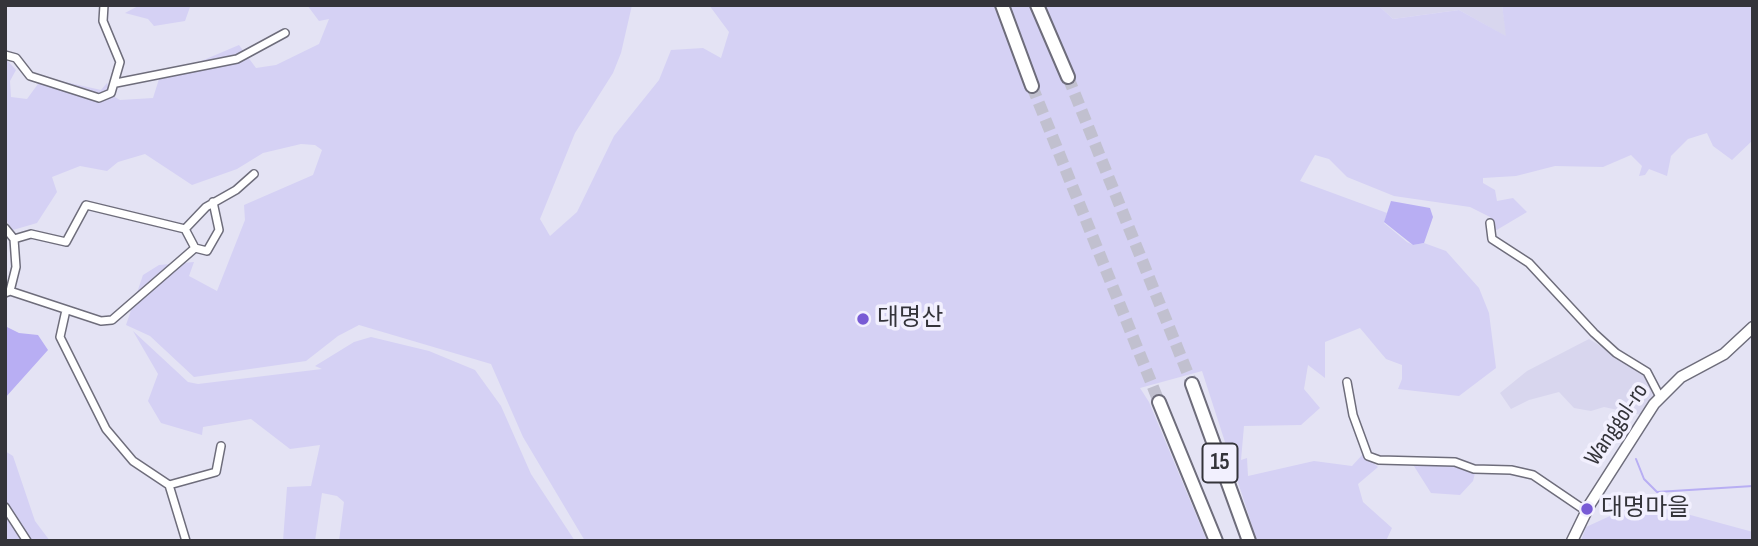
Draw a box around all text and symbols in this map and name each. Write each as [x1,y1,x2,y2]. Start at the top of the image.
place label: 대명산 [877,305,943,333]
marker: 대명산 [855,311,871,327]
street label: Wanggol-ro [1579,378,1655,472]
road number: 15 [1202,444,1238,482]
place label: 대명마을 [1601,495,1689,523]
marker: 대명마을 [1579,501,1595,517]

